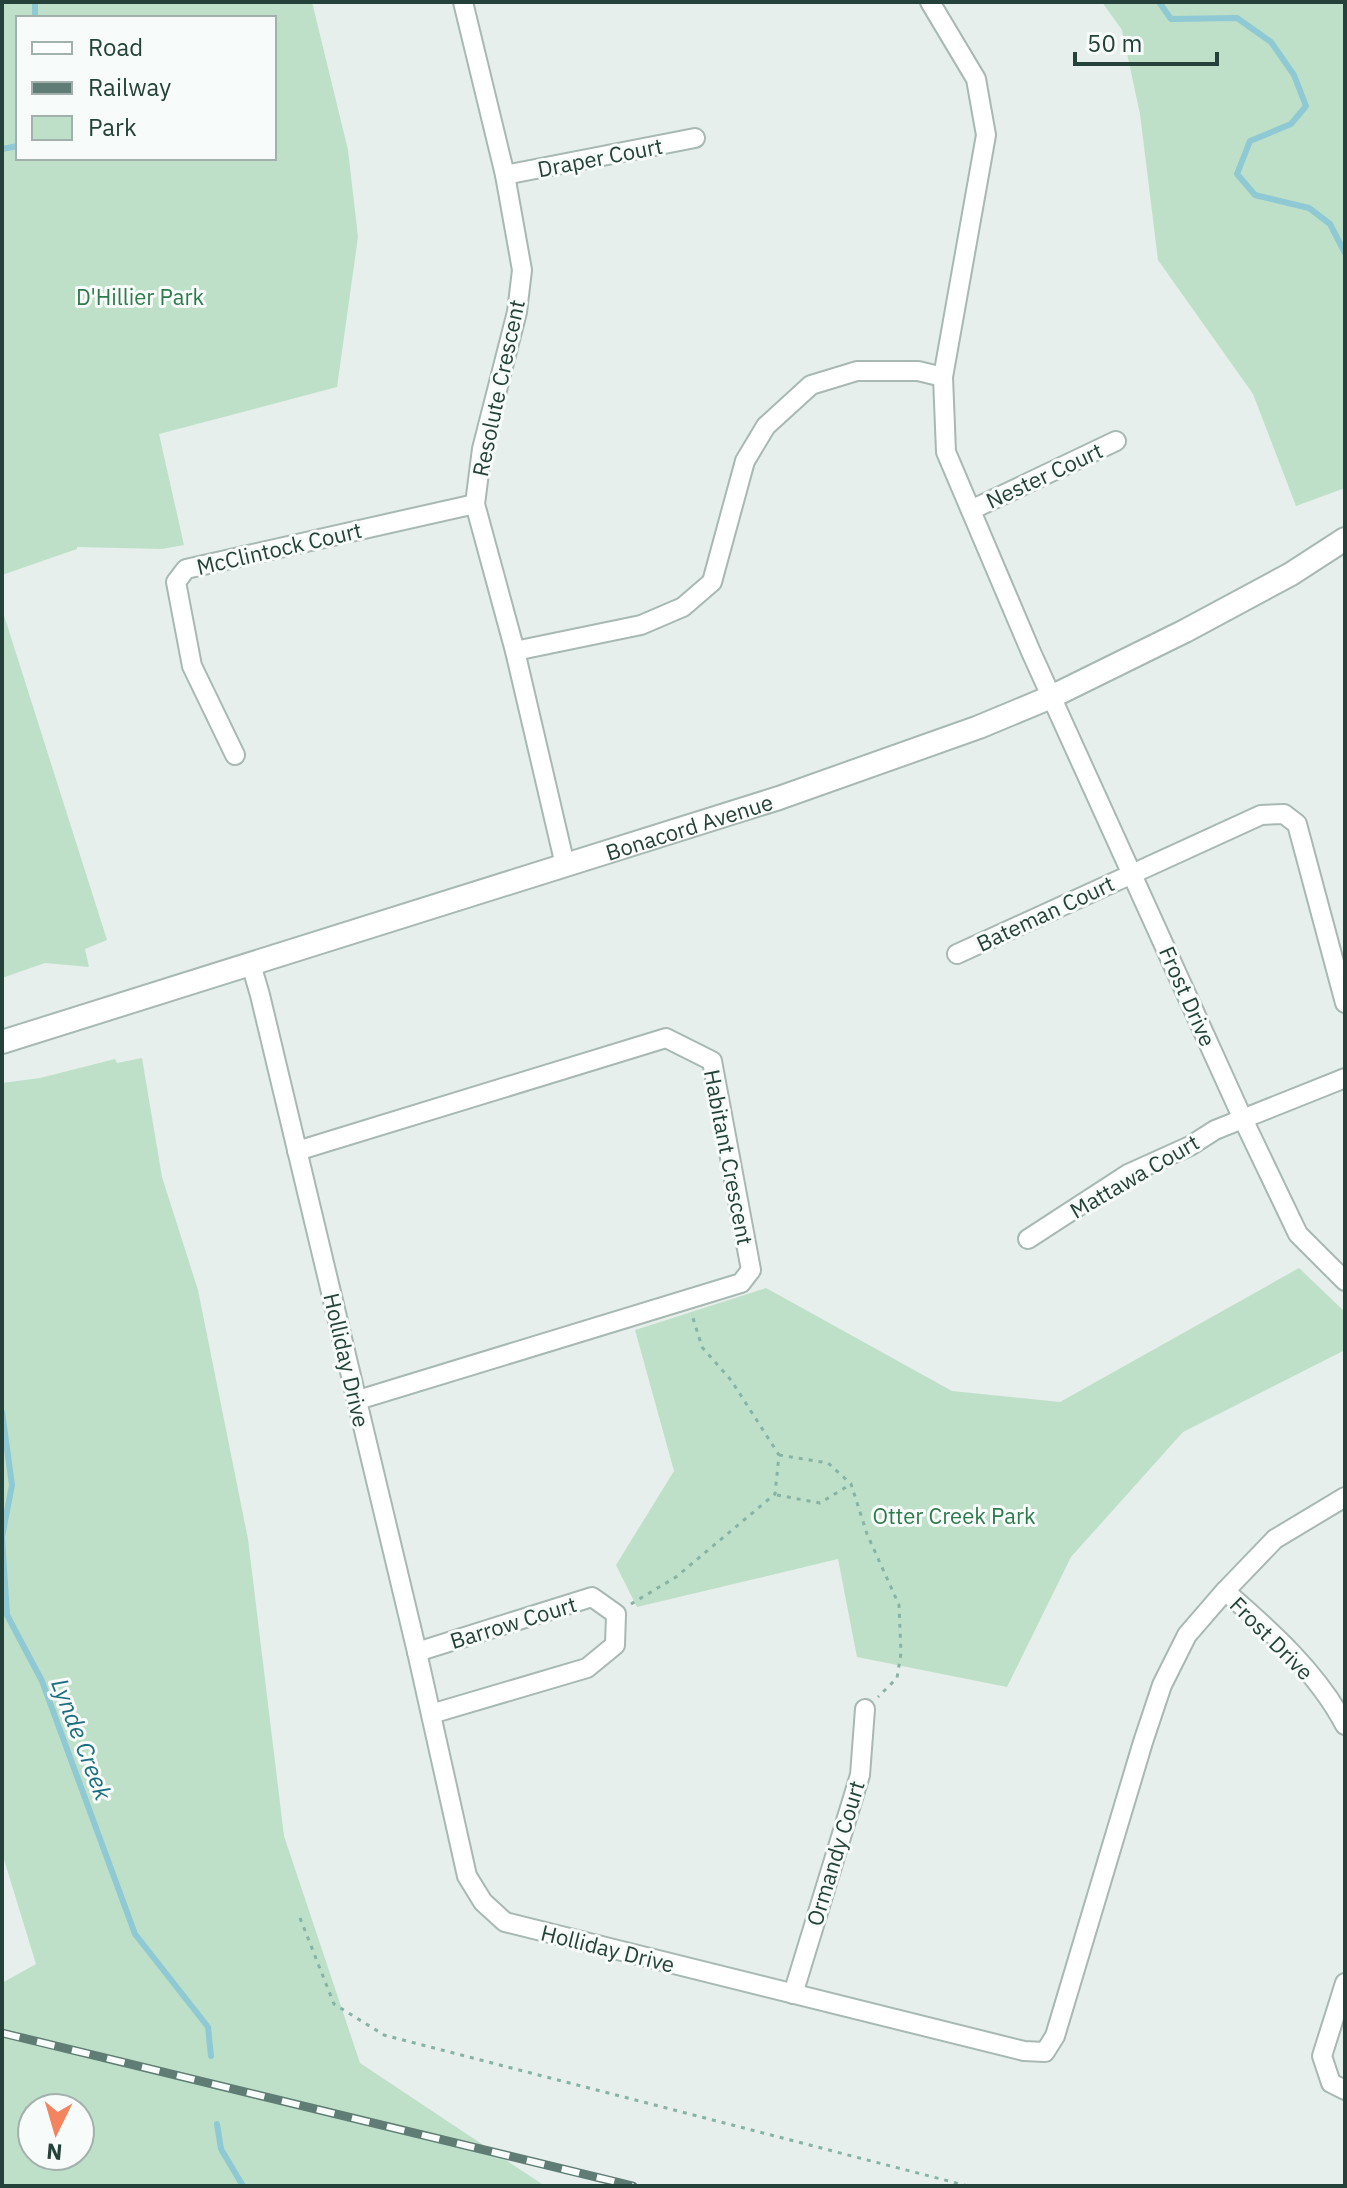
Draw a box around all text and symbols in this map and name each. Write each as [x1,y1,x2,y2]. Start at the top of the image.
legend [16,16,276,160]
scale bar [1075,16,1217,66]
text: 50 m [1087,27,1142,59]
text: Road [88,31,143,63]
text: Railway [88,71,171,103]
text: Park [88,111,137,143]
street label: Draper Court [535,131,665,183]
park label: D'Hillier Park [76,282,204,311]
street label: Resolute Crescent [465,297,531,479]
street label: Nester Court [981,435,1107,515]
street label: McClintock Court [194,515,364,581]
street label: Bonacord Avenue [602,786,776,866]
street label: Bateman Court [971,868,1119,958]
street label: Frost Drive [1153,941,1223,1051]
street label: Habitant Crescent [698,1067,760,1247]
street label: Mattawa Court [1064,1127,1204,1225]
street label: Holliday Drive [317,1290,377,1430]
park label: Otter Creek Park [872,1501,1036,1530]
street label: Barrow Court [446,1589,580,1655]
street label: Frost Drive [1224,1590,1320,1686]
water label: Lynde Creek [44,1674,120,1805]
street label: Ormandy Court [799,1777,871,1929]
street label: Holliday Drive [538,1917,678,1979]
north arrow [16,2092,96,2172]
text: N [45,2137,63,2168]

